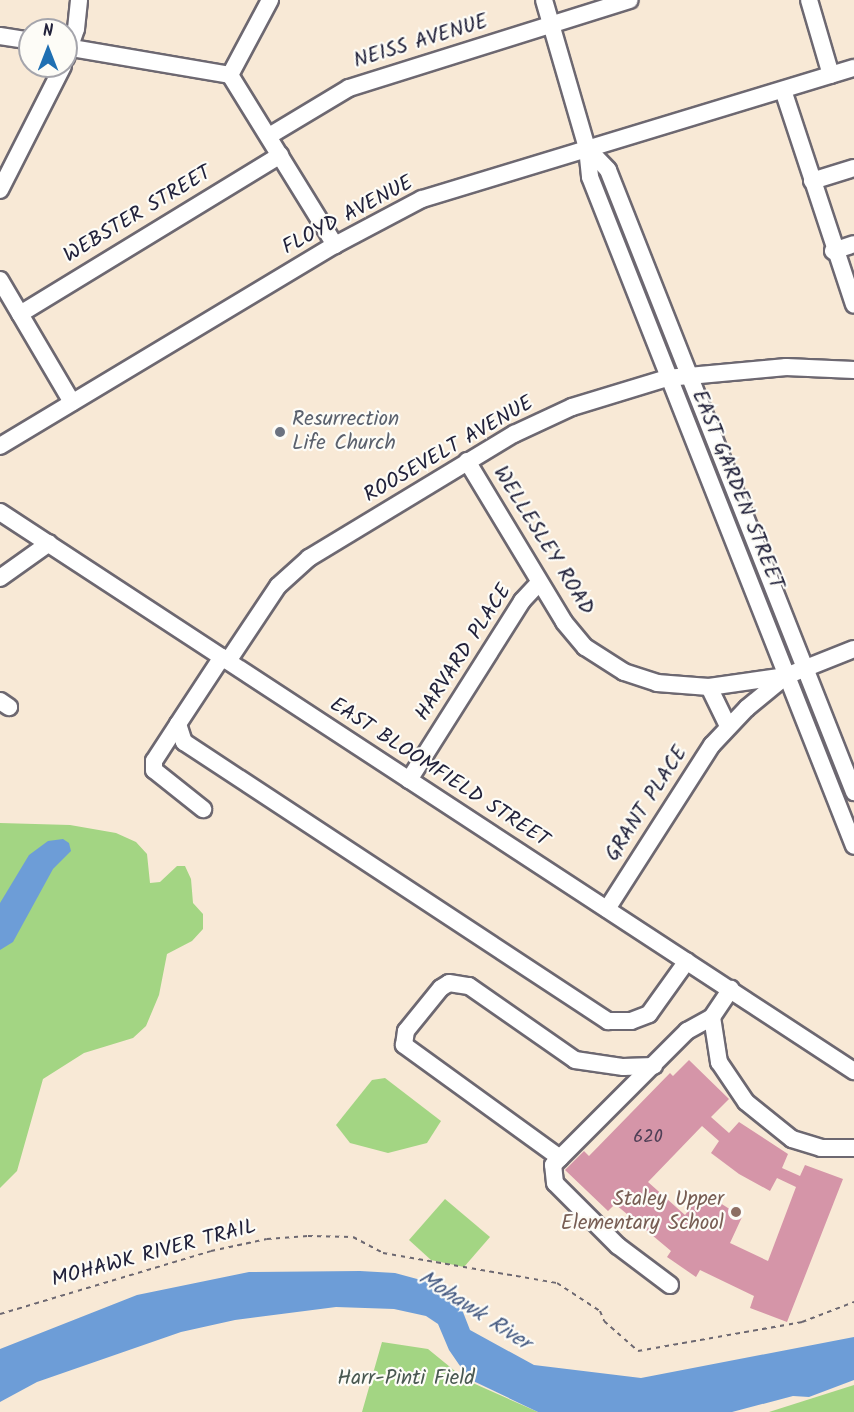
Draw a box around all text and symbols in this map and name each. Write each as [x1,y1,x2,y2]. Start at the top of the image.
street label: NEISS AVENUE [351,10,491,74]
north arrow [18,18,78,78]
text: N [43,19,53,44]
street label: WEBSTER STREET [60,161,216,269]
street label: FLOYD AVENUE [278,171,418,261]
street label: EAST GARDEN STREET [685,387,789,593]
street label: ROOSEVELT AVENUE [360,391,538,509]
place label: Resurrection Life Church [292,407,399,457]
marker: Resurrection Life Church [273,425,287,439]
street label: WELLESLEY ROAD [487,462,599,620]
street label: HARVARD PLACE [410,580,518,726]
street label: EAST BLOOMFIELD STREET [325,693,553,853]
street label: GRANT PLACE [600,742,694,866]
house number: 620 [633,1127,663,1149]
place label: Staley Upper Elementary School [561,1187,724,1237]
marker: Staley Upper Elementary School [729,1205,743,1219]
street label: MOHAWK RIVER TRAIL [49,1215,259,1293]
water label: Mohawk River [413,1265,535,1357]
park label: Harr-Pinti Field [337,1366,475,1392]

